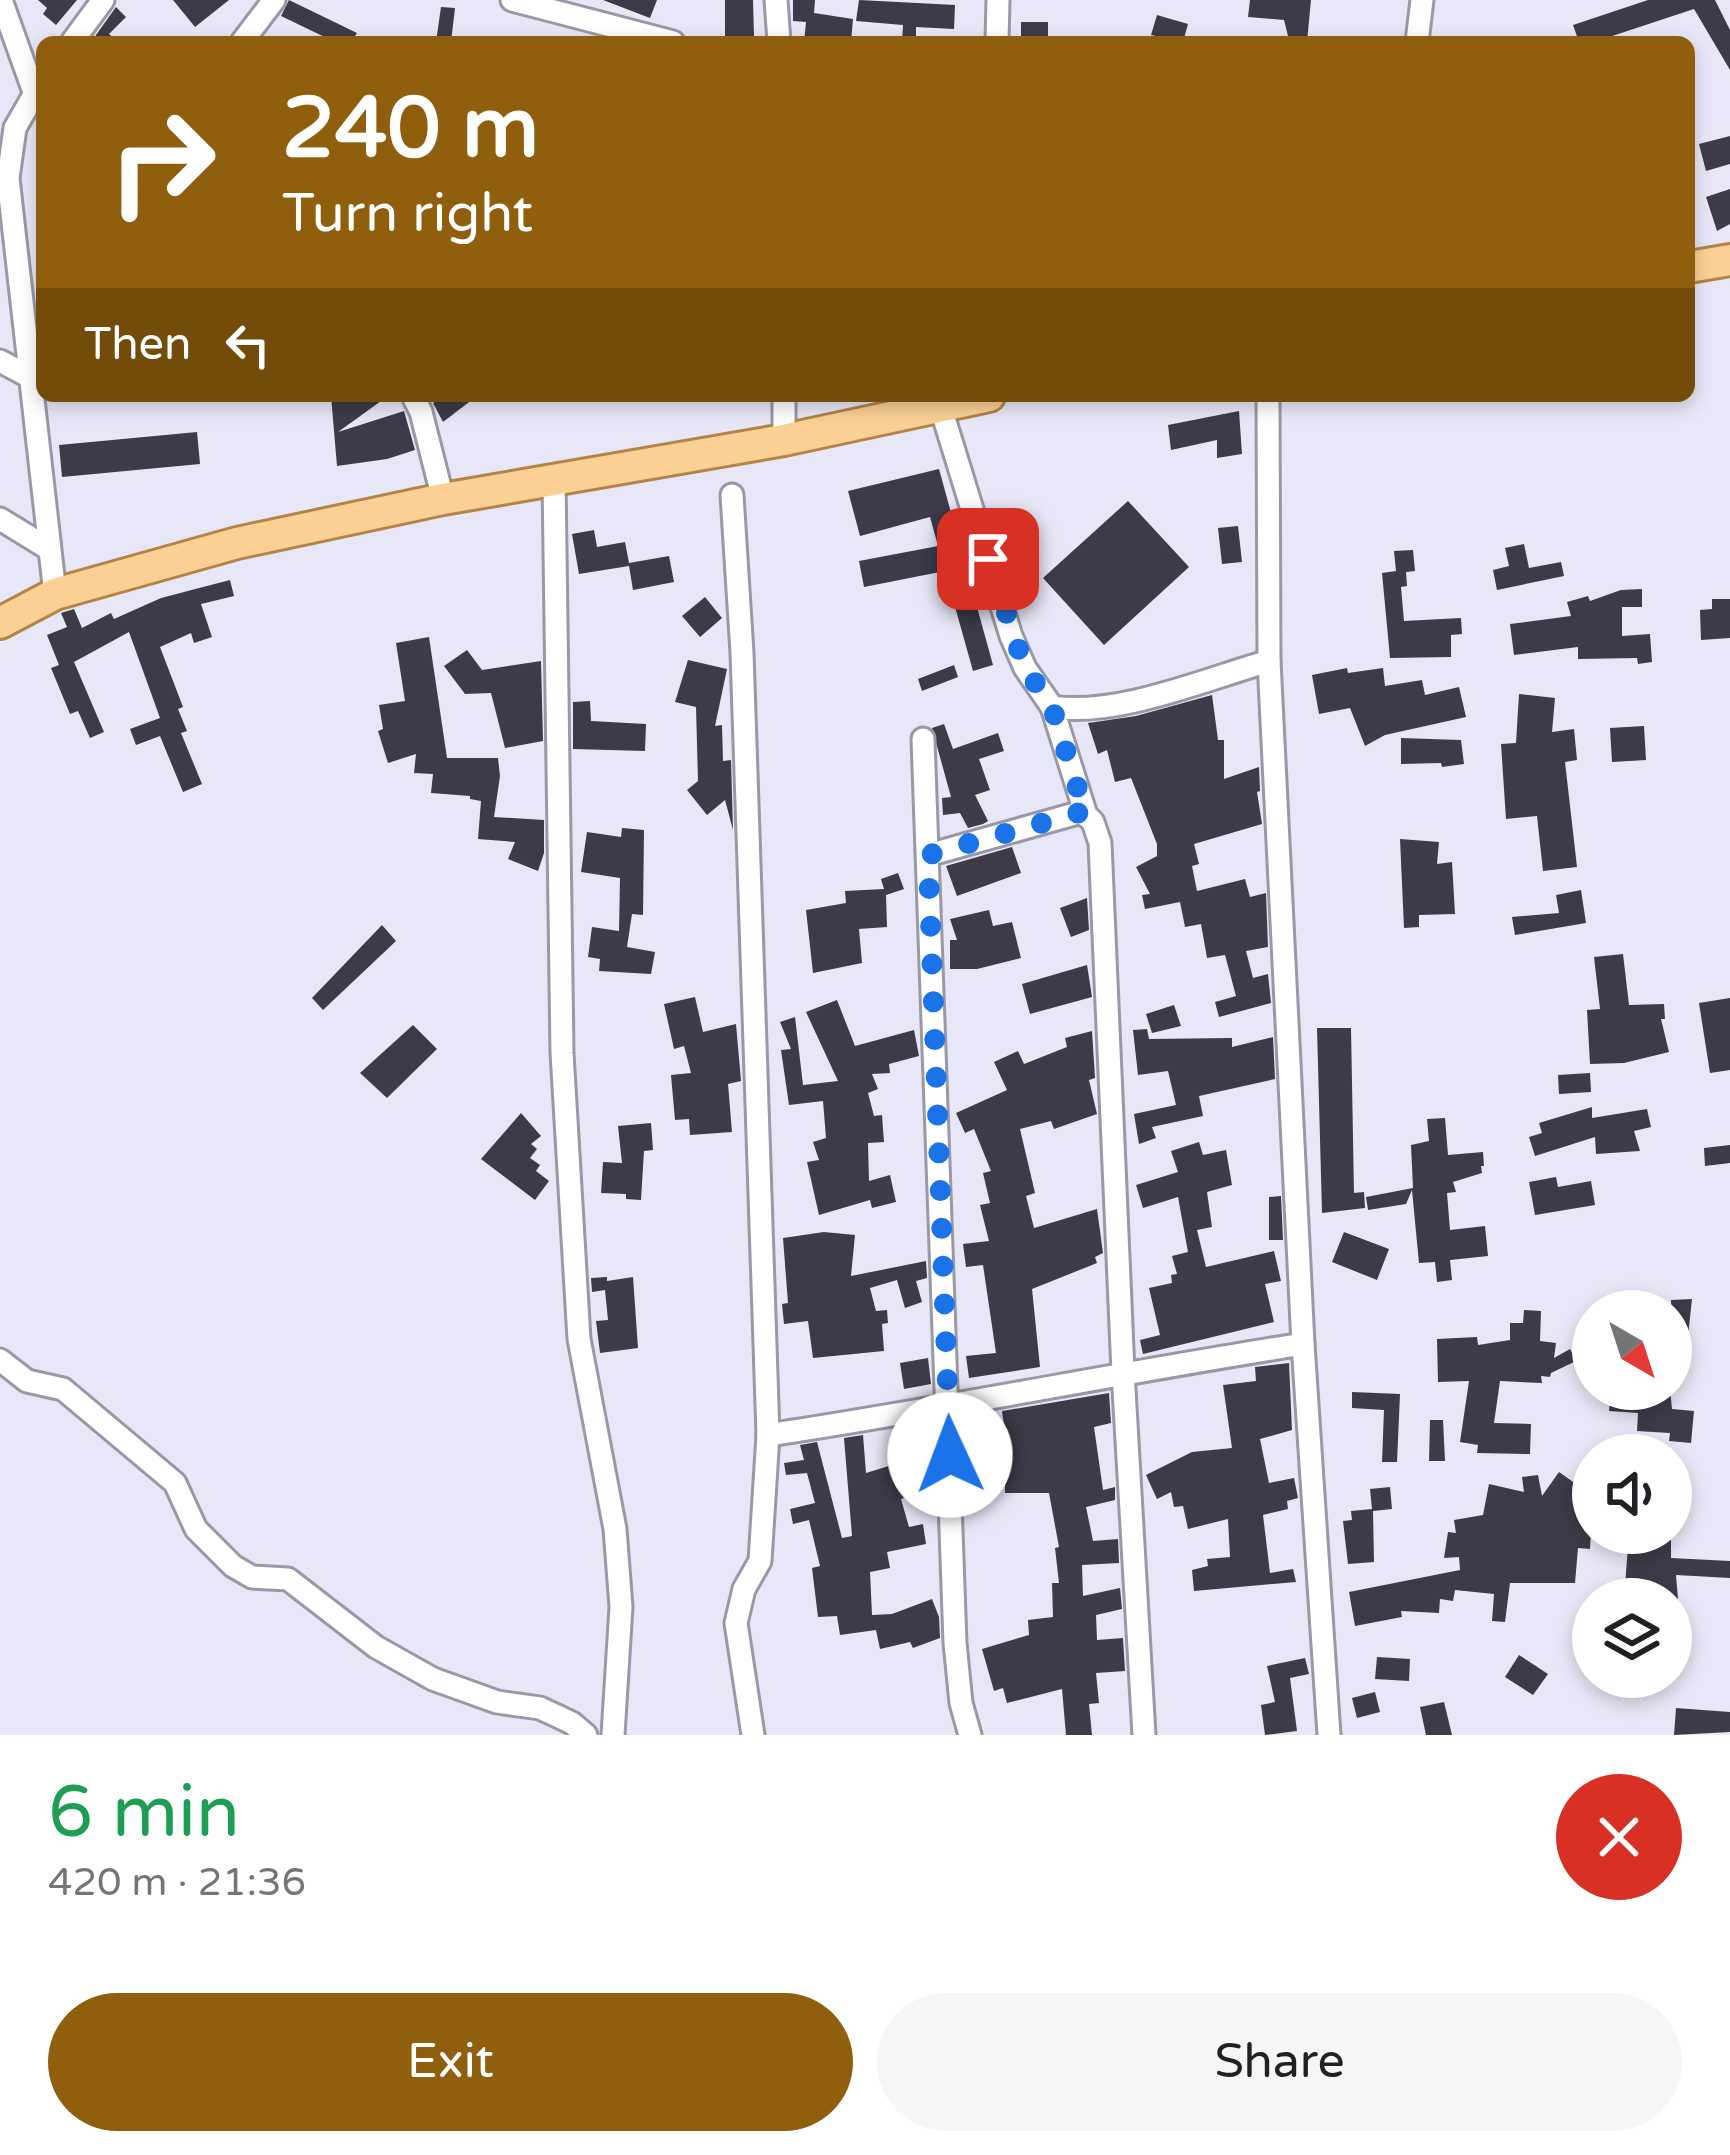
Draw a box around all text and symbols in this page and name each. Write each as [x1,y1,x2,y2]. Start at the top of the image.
text: 240 m [282,79,539,180]
icon: right [84,84,240,240]
text: Turn right [282,181,533,246]
icon: left [215,312,281,378]
text: Then [84,318,191,372]
pin [937,508,1039,610]
icon: arrive [955,526,1021,592]
north arrow [1572,1290,1692,1410]
map controls [1572,1290,1692,1698]
position arrow [887,1392,1013,1518]
button: sound [1572,1434,1692,1554]
button: layers [1572,1578,1692,1698]
text: 6 min [48,1770,240,1857]
button: close [1556,1774,1682,1900]
text: 420 m · 21:36 [48,1859,306,1906]
button: Exit [48,1993,853,2131]
button: Share [877,1993,1682,2131]

